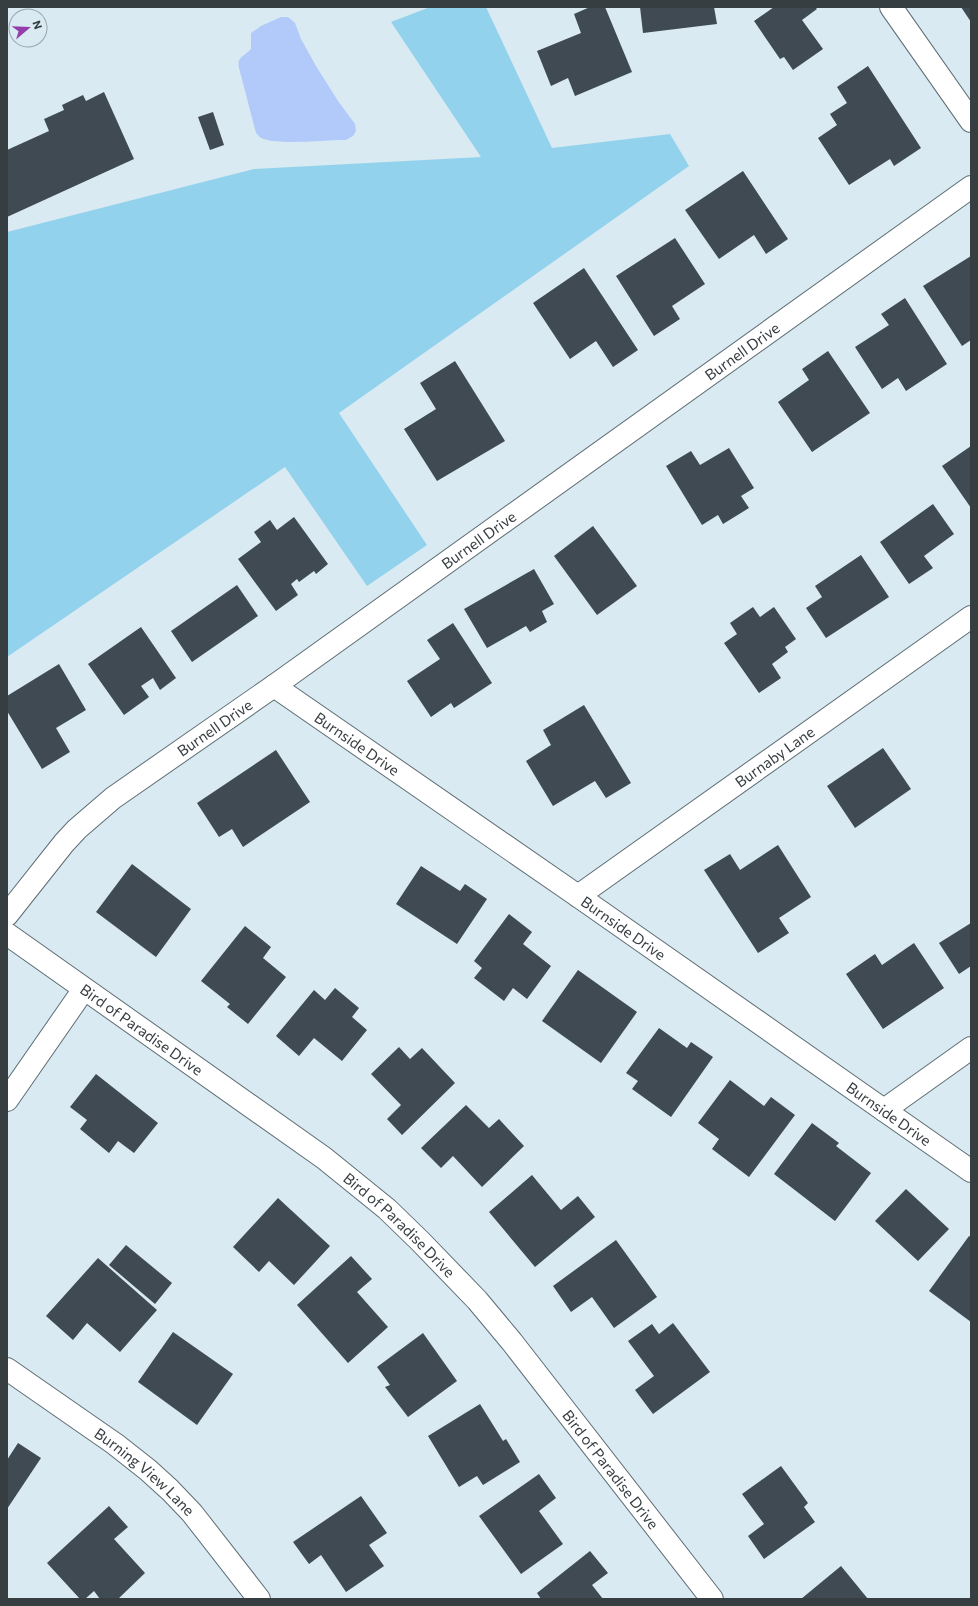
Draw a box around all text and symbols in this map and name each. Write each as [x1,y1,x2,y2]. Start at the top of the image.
north arrow [8,8,48,48]
text: N [30,19,45,31]
street label: Burnell Drive [701,318,783,384]
street label: Burnell Drive [438,507,519,572]
street label: Burnell Drive [173,695,256,760]
street label: Burnside Drive [311,708,403,779]
street label: Burnaby Lane [731,722,818,791]
street label: Burnside Drive [578,892,669,964]
street label: Bird of Paradise Drive [77,980,207,1079]
street label: Burnside Drive [843,1078,935,1149]
street label: Bird of Paradise Drive [340,1169,459,1281]
street label: Bird of Paradise Drive [559,1406,663,1532]
street label: Burning View Lane [91,1424,199,1519]

